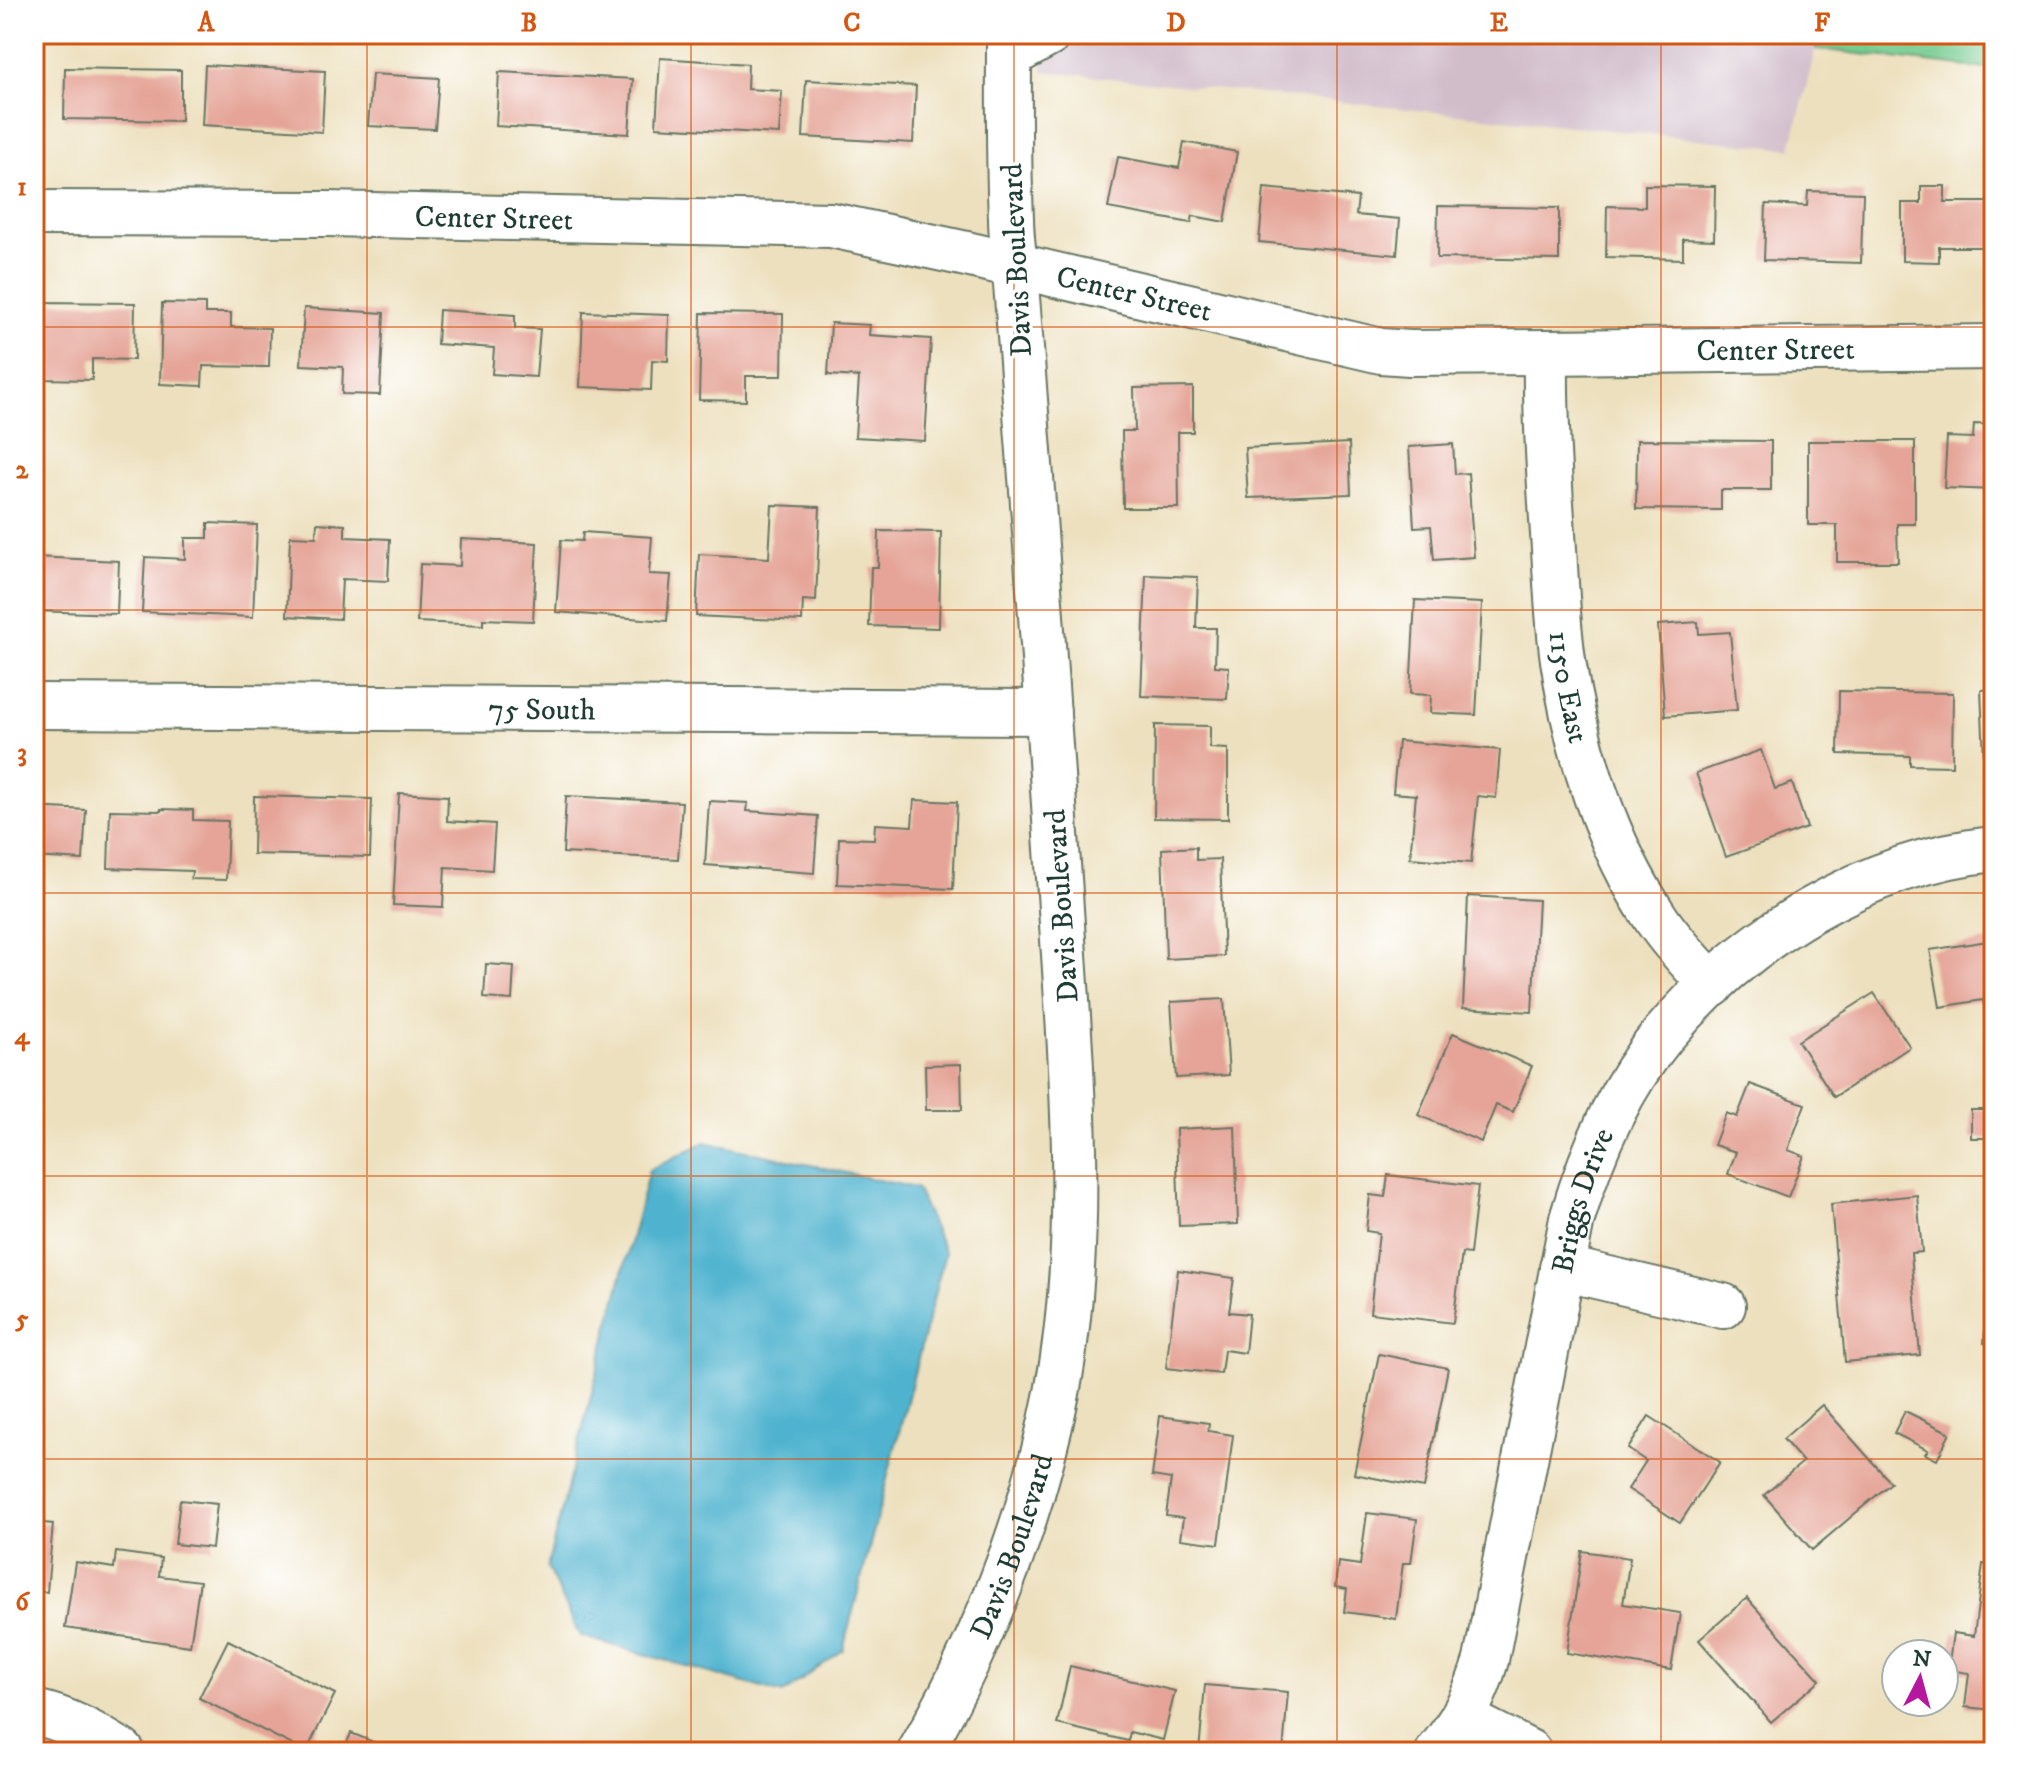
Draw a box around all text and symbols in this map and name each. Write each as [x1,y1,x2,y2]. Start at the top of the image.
text: A [197,7,216,40]
text: B [521,7,537,40]
text: C [843,7,861,40]
text: D [1166,7,1186,40]
text: E [1490,7,1508,40]
text: F [1814,7,1831,40]
street label: Davis Boulevard [994,162,1041,358]
text: 1 [17,171,27,204]
street label: Center Street [414,199,574,239]
street label: Center Street [1053,259,1215,331]
street label: Center Street [1696,332,1855,370]
text: 2 [16,454,30,487]
street label: 1150 East [1540,629,1596,747]
street label: 75 South [488,692,596,729]
text: 3 [17,737,27,770]
street label: Davis Boulevard [1037,808,1088,1004]
text: 4 [15,1020,31,1053]
street label: Briggs Drive [1545,1123,1623,1277]
text: 5 [15,1303,29,1336]
street label: Davis Boulevard [963,1450,1062,1645]
text: 6 [15,1586,30,1619]
north arrow [1880,1638,1960,1718]
text: N [1912,1645,1932,1674]

